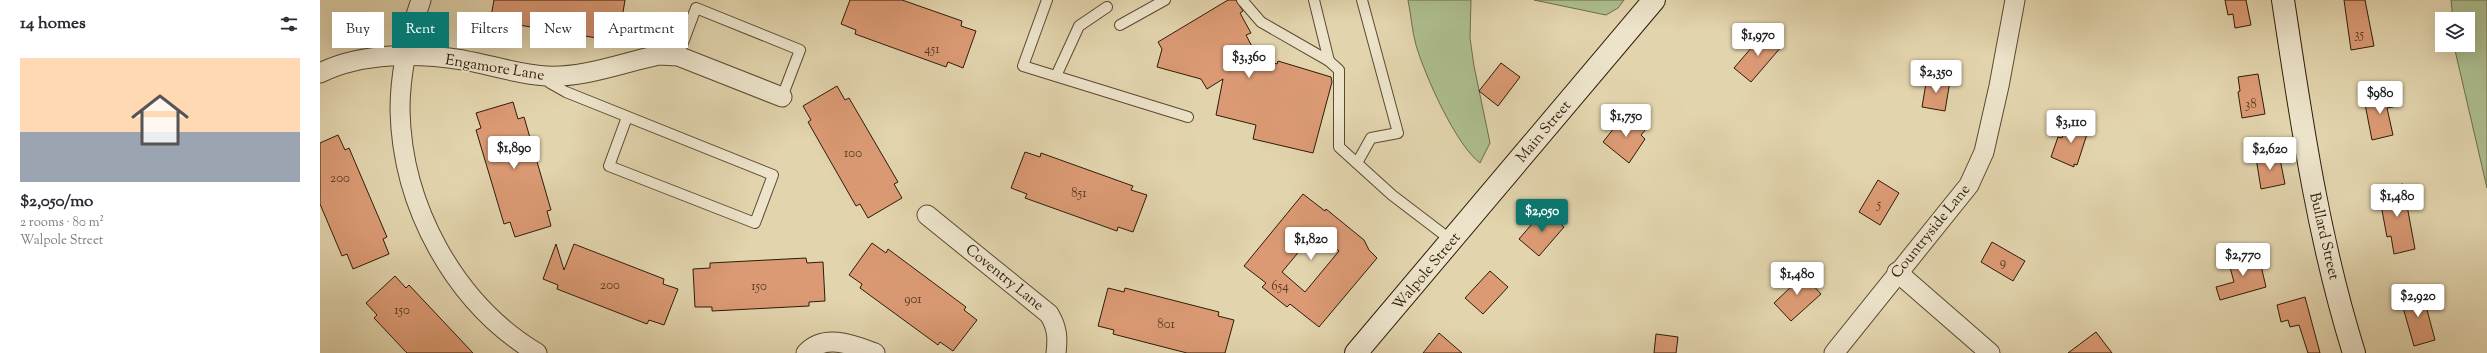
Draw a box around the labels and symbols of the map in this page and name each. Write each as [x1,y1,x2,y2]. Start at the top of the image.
pin: $1,970 [1725,23,1791,57]
house number: 35 [2354,26,2364,44]
house number: 451 [924,41,940,59]
pin: $3,360 [1216,45,1282,79]
street label: Engamore Lane [444,50,546,87]
pin: $2,350 [1903,60,1969,94]
pin: $980 [2356,81,2404,115]
street label: Main Street [1512,96,1577,168]
house number: 38 [2245,96,2257,114]
pin: $1,750 [1593,104,1659,138]
pin: $3,110 [2038,110,2104,144]
pin: $1,890 [481,136,547,170]
pin: $2,620 [2237,137,2303,171]
house number: 100 [844,145,862,163]
house number: 200 [330,170,350,188]
street label: Countryside Lane [1887,180,1976,284]
pin: $1,480 [2364,184,2430,218]
house number: 851 [1071,185,1087,203]
street label: Bullard Street [2303,191,2344,282]
house number: 5 [1876,196,1882,214]
pin: $2,050 [1509,199,1575,233]
pin: $1,820 [1278,227,1344,261]
street label: Walpole Street [1388,228,1466,316]
street label: Coventry Lane [960,240,1048,316]
pin: $2,770 [2210,243,2276,277]
house number: 9 [2000,254,2006,272]
pin: $1,480 [1764,262,1830,296]
house number: 200 [600,277,620,295]
house number: 150 [751,278,767,296]
house number: 654 [1271,278,1289,296]
pin: $2,920 [2385,284,2451,318]
house number: 901 [904,291,922,309]
house number: 150 [394,302,410,320]
house number: 801 [1157,316,1175,334]

